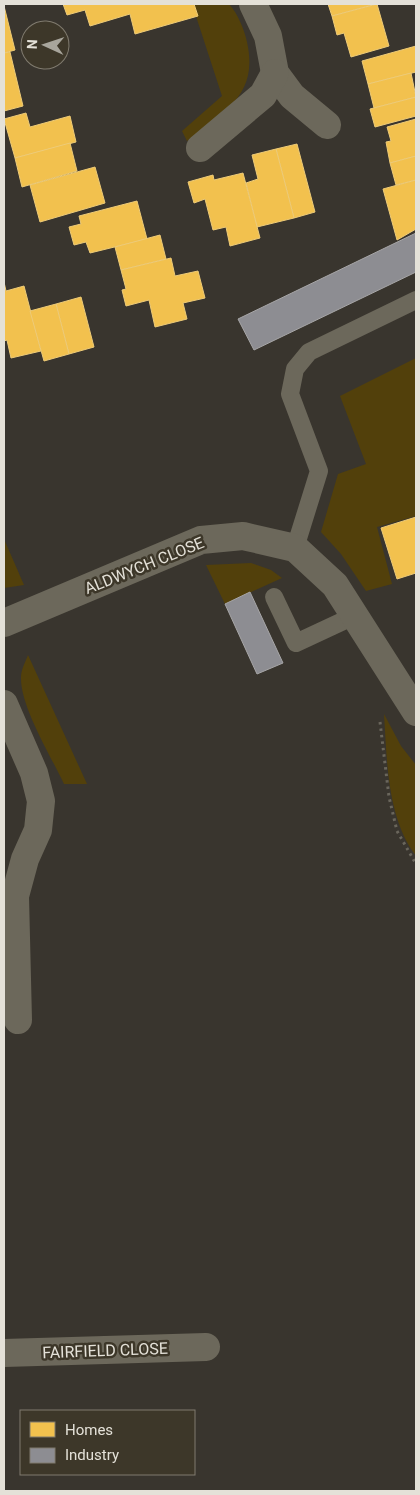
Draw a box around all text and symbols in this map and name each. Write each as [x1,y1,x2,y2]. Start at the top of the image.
north arrow [20,20,70,70]
text: N [24,39,40,50]
street label: ALDWYCH CLOSE [82,533,207,598]
street label: FAIRFIELD CLOSE [42,1339,168,1362]
legend [20,1410,195,1475]
text: Homes [65,1421,113,1439]
text: Industry [65,1446,119,1464]

